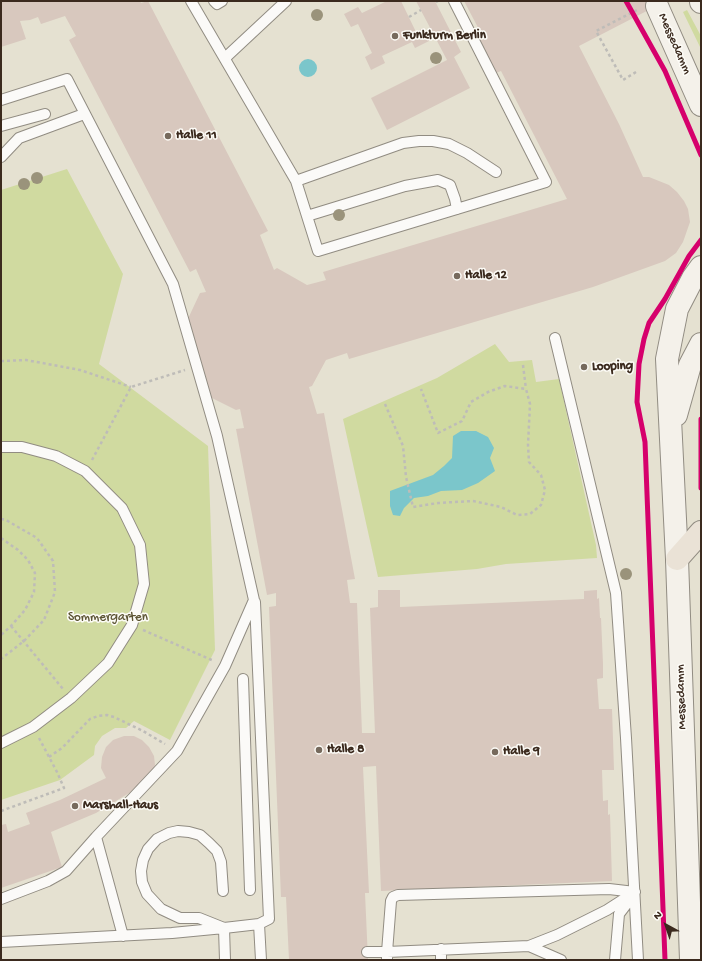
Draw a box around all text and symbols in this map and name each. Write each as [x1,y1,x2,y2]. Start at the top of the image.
street label: Messedamm [654,11,694,77]
place label: Funkturm Berlin [403,28,486,44]
marker: Funkturm Berlin [390,31,400,41]
place label: Halle 11 [176,128,217,144]
marker: Halle 11 [163,131,173,141]
place label: Halle 12 [465,268,507,284]
marker: Halle 12 [452,271,462,281]
place label: Looping [592,359,633,375]
marker: Looping [579,362,589,372]
park label: Sommergarten [68,610,148,626]
street label: Messedamm [673,664,691,730]
place label: Halle 8 [327,742,364,758]
place label: Halle 9 [503,744,540,760]
marker: Halle 8 [314,745,324,755]
marker: Halle 9 [490,747,500,757]
place label: Marshall-Haus [83,798,158,814]
marker: Marshall-Haus [70,801,80,811]
north arrow [646,905,686,945]
text: N [652,909,665,923]

